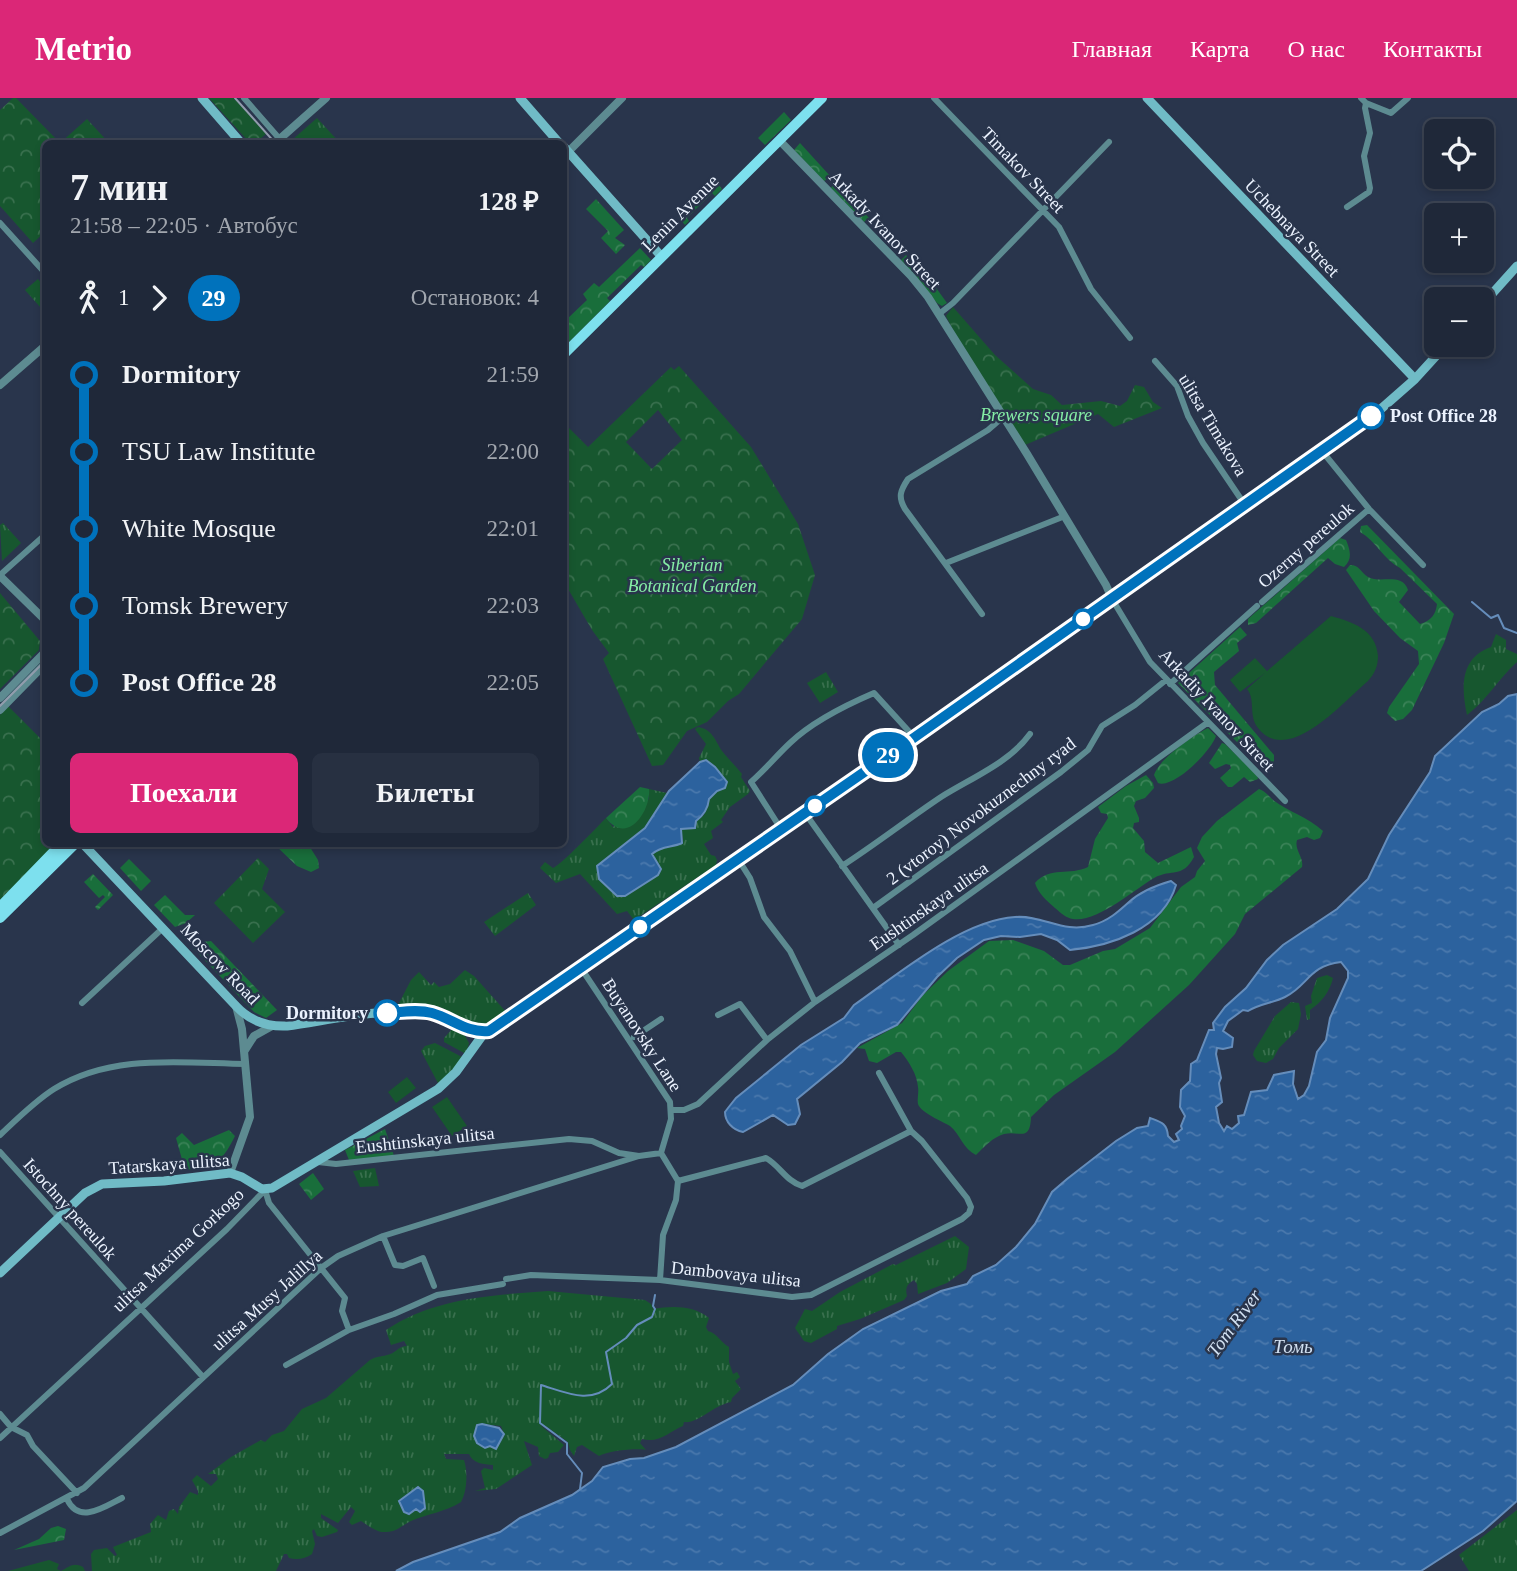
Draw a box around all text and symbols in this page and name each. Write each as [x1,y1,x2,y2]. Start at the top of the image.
text: Metrio [35,31,132,67]
text: Главная [1071,36,1152,62]
text: Карта [1190,36,1249,62]
text: О нас [1287,36,1345,62]
text: Контакты [1383,36,1482,62]
map controls [1424,119,1494,357]
button: locate [1424,119,1494,189]
street label: Timakov Street [977,123,1069,217]
text: 7 мин [70,166,168,208]
street label: Arkady Ivanov Street [825,167,945,293]
street label: Lenin Avenue [638,171,722,255]
street label: Uchebnaya Street [1241,175,1343,281]
text: 128 ₽ [478,187,539,216]
button: + [1424,203,1494,273]
text: 21:58 – 22:05 · Автобус [70,213,298,238]
icon: walk [70,279,108,317]
icon: forward [140,279,178,317]
text: 1 [118,285,130,310]
text: 29 [202,285,226,311]
text: Остановок: 4 [411,285,539,310]
button: − [1424,287,1494,357]
text: Dormitory [122,360,240,389]
text: 21:59 [487,362,539,387]
street label: ulitsa Timakova [1175,370,1251,480]
marker: Post Office 28 [1358,403,1384,429]
park label: Brewers square [980,405,1092,425]
place label: Post Office 28 [1390,406,1497,426]
text: TSU Law Institute [122,437,316,466]
text: 22:00 [487,439,539,464]
street label: Ozerny pereulok [1254,498,1358,592]
text: White Mosque [122,514,276,543]
text: 22:01 [487,516,539,541]
park label: Siberian Botanical Garden [628,555,756,596]
text: Tomsk Brewery [122,591,288,620]
text: 22:03 [487,593,539,618]
unlabelled marker [1073,609,1093,629]
street label: Arkadiy Ivanov Street [1155,645,1279,775]
text: Post Office 28 [122,668,277,697]
text: 22:05 [487,670,539,695]
line badge: 29 [856,732,920,778]
street label: 2 (vtoroy) Novokuznechny ryad [883,733,1080,889]
text: 29 [876,742,900,768]
button: Поехали [70,753,298,833]
button: Билеты [312,753,539,833]
unlabelled marker [805,796,825,816]
street label: Eushtinskaya ulitsa [866,858,992,954]
unlabelled marker [630,917,650,937]
street label: Moscow Road [177,919,263,1009]
street label: Buyanovsky Lane [598,975,686,1095]
marker: Dormitory [374,1000,400,1026]
place label: Dormitory [286,1003,368,1023]
street label: Eushtinskaya ulitsa [355,1123,495,1157]
street label: Tatarskaya ulitsa [108,1150,230,1178]
street label: Istochny pereulok [19,1154,121,1264]
street label: ulitsa Maxima Gorkogo [108,1184,248,1316]
street label: ulitsa Musy Jalillya [208,1245,326,1355]
street label: Dambovaya ulitsa [670,1257,802,1291]
water label: Tom River [1203,1285,1266,1361]
water label: Томь [1273,1336,1313,1357]

